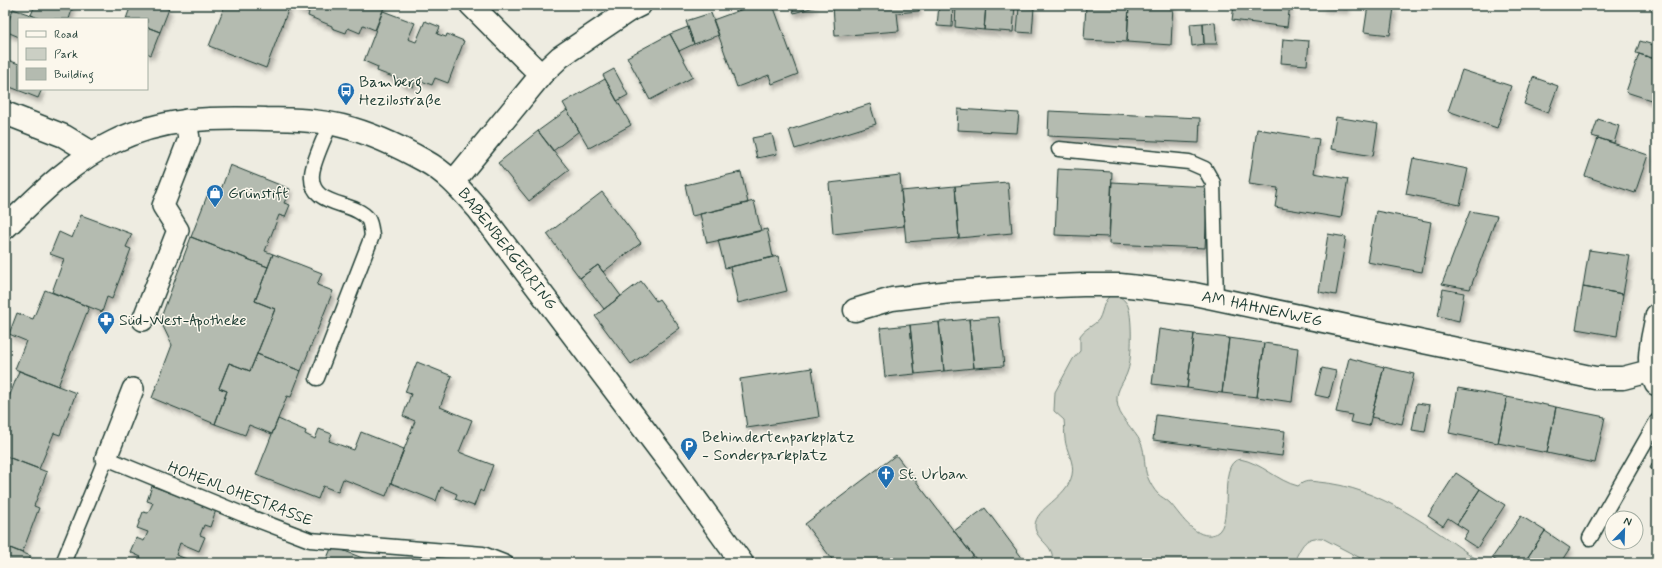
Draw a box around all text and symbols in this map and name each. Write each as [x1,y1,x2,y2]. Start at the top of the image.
legend [18,18,148,90]
text: Road [54,27,78,43]
text: Park [54,47,78,63]
text: Building [54,67,94,84]
place label: Bamberg Hezilostraße [359,72,442,111]
bus stop icon: Bamberg Hezilostraße [336,81,356,106]
shop icon: Grünstift [205,183,225,208]
place label: Grünstift [228,183,288,204]
street label: BABENBERGERRING [453,184,561,314]
street label: AM HAHNENWEG [1200,286,1324,332]
pharmacy icon: Süd-West-Apotheke [96,310,116,335]
place label: Süd-West-Apotheke [119,310,247,332]
place label: Behindertenparkplatz - Sonderparkplatz [702,427,855,466]
parking icon: Behindertenparkplatz - Sonderparkplatz [679,436,699,461]
street label: HOHENLOHESTRASSE [165,457,315,531]
church icon: St. Urban [876,464,896,489]
place label: St. Urban [899,464,969,485]
north arrow [1604,510,1644,550]
text: N [1621,514,1634,530]

